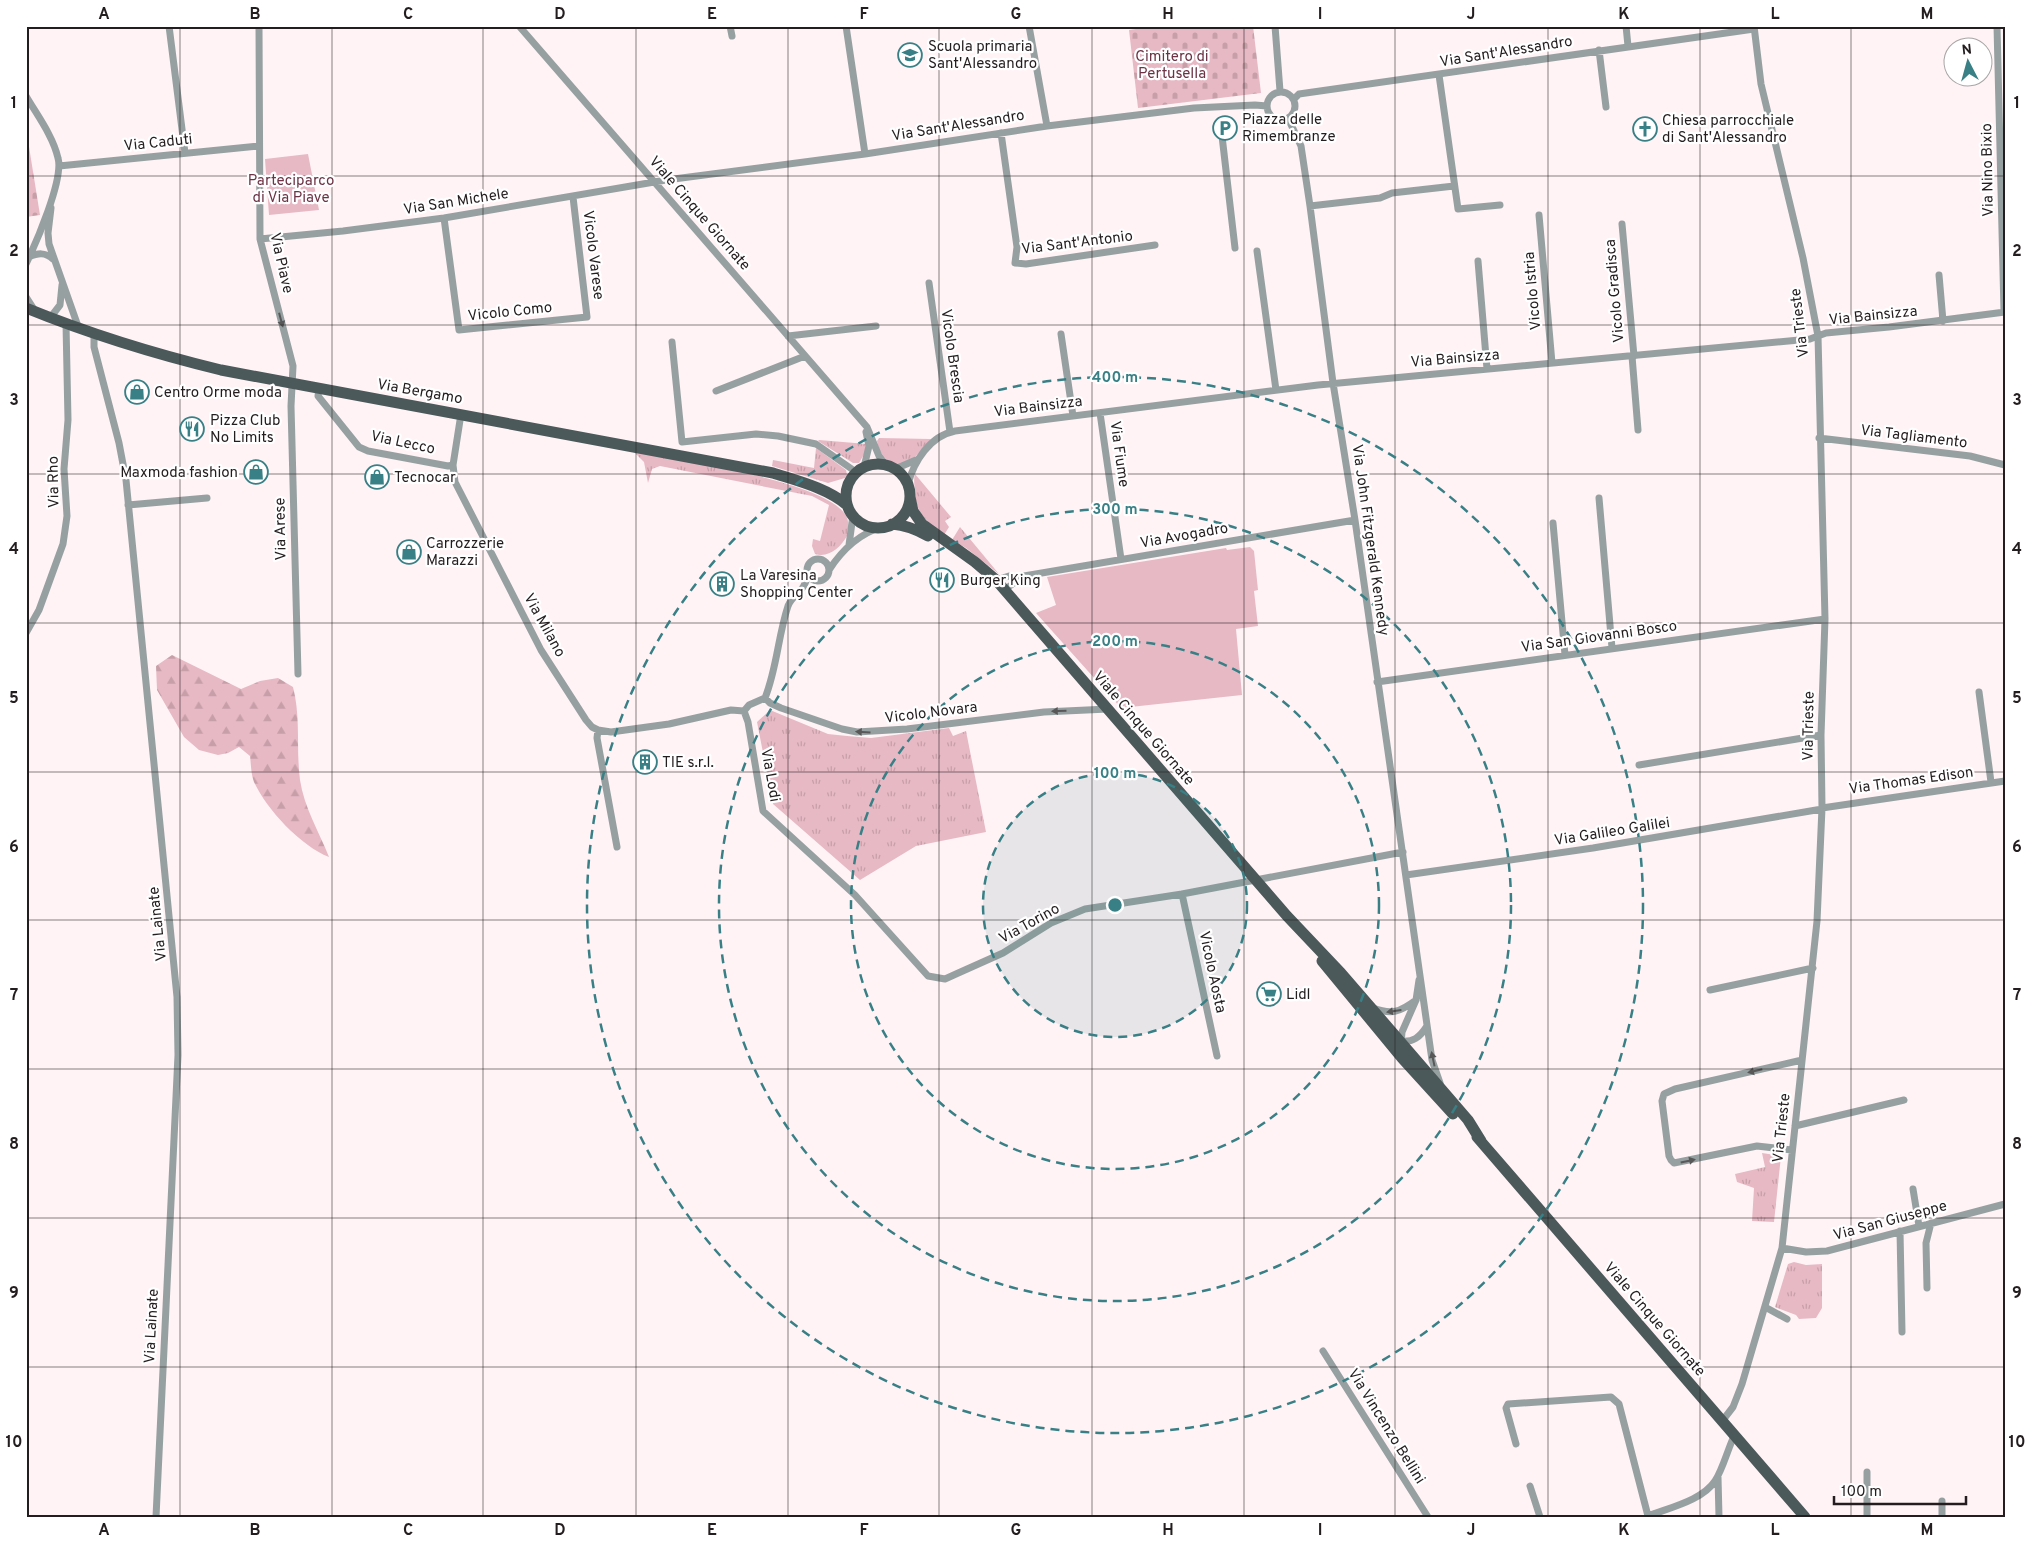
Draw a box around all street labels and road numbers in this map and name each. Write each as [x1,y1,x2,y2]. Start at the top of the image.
street label: Via Sant'Alessandro [1438,33,1574,72]
street label: Via Sant'Alessandro [890,107,1026,146]
street label: Via Nino Bixio [1978,123,1999,217]
street label: Via Caduti [123,130,193,157]
street label: Viale Cinque Giornate [644,153,754,275]
street label: Via San Michele [402,185,510,220]
street label: Vicolo Varese [578,209,607,301]
street label: Via Sant'Antonio [1020,227,1134,260]
street label: Via Piave [264,231,297,296]
street label: Vicolo Gradisca [1602,238,1629,343]
street label: Vicolo Istria [1521,251,1546,331]
street label: Via Trieste [1787,287,1814,359]
street label: Vicolo Como [467,299,553,326]
street label: Via Bainsizza [1828,302,1918,331]
street label: Vicolo Brescia [936,308,968,404]
street label: Via Bainsizza [1410,346,1500,373]
street label: Via Bergamo [375,376,464,409]
street label: Via Bainsizza [993,393,1084,422]
street label: Via Fiume [1104,420,1133,489]
street label: Via Tagliamento [1859,421,1968,453]
street label: Via Lecco [369,427,437,460]
street label: Via John Fitzgerald Kennedy [1347,443,1392,637]
street label: Via Rho [45,456,64,508]
street label: Via Arese [271,497,292,561]
street label: Via Avogadro [1139,519,1230,554]
street label: Via Milano [518,591,569,661]
street label: Via San Giovanni Bosco [1520,617,1678,658]
street label: Viale Cinque Giornate [1088,668,1198,790]
street label: Via Trieste [1799,691,1820,761]
street label: Vicolo Novara [884,698,979,729]
street label: Via Lodi [755,747,784,804]
street label: Via Thomas Edison [1848,763,1975,800]
street label: Via Galileo Galilei [1553,814,1671,851]
street label: Via Lainate [145,886,172,962]
street label: Via Torino [996,900,1064,949]
street label: Vicolo Aosta [1194,930,1229,1015]
street label: Via Trieste [1769,1092,1796,1164]
street label: Via San Giuseppe [1831,1197,1949,1246]
street label: Viale Cinque Giornate [1599,1259,1709,1381]
street label: Via Lainate [141,1288,164,1364]
street label: Via Vincenzo Bellini [1343,1366,1429,1488]

